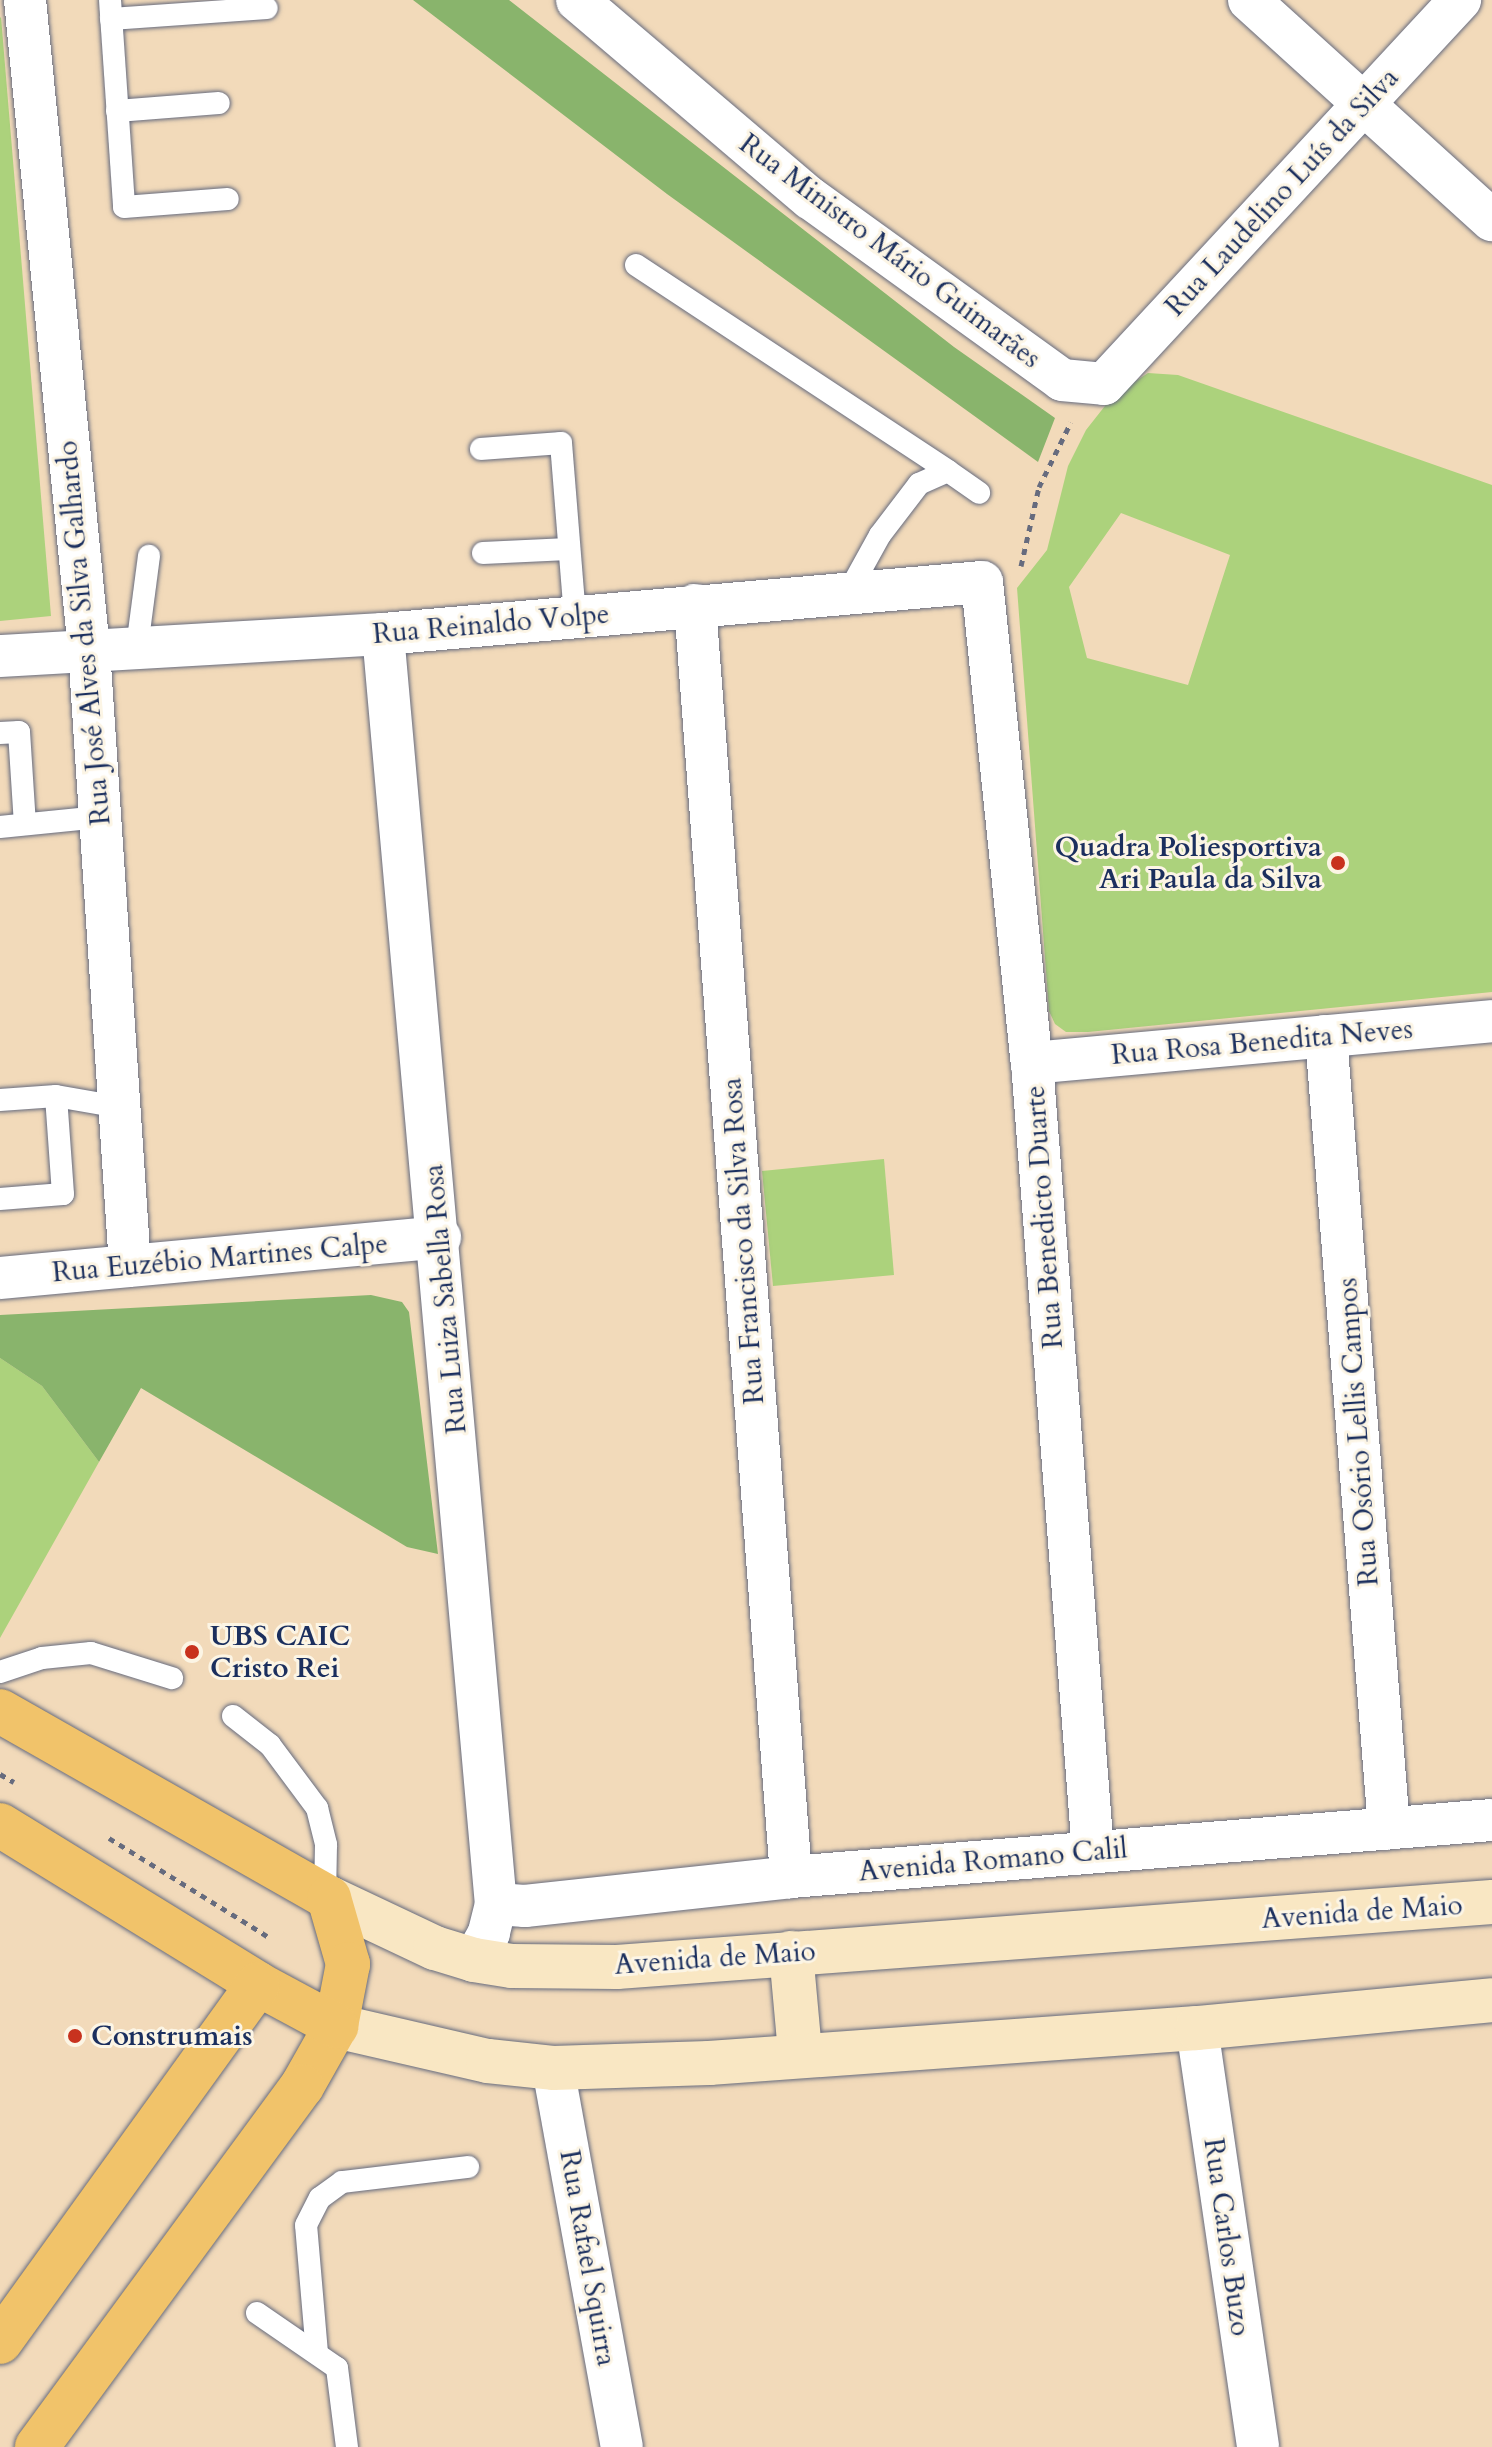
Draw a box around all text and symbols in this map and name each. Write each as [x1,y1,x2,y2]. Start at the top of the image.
street label: Rua Laudelino Luís da Silva [1158,61,1406,323]
street label: Rua Ministro Mário Guimarães [733,127,1047,375]
street label: Rua José Alves da Silva Galhardo [50,439,118,827]
street label: Rua Reinaldo Volpe [371,597,611,651]
place label: Quadra Poliesportiva Ari Paula da Silva [1054,830,1322,896]
marker: Quadra Poliesportiva Ari Paula da Silva [1329,854,1347,872]
street label: Rua Rosa Benedita Neves [1110,1012,1414,1072]
street label: Rua Francisco da Silva Rosa [715,1077,771,1405]
street label: Rua Benedicto Duarte [1018,1084,1070,1350]
street label: Rua Luiza Sabella Rosa [416,1163,474,1435]
street label: Rua Euzébio Martines Calpe [51,1227,389,1289]
street label: Rua Osório Lellis Campos [1330,1277,1386,1587]
place label: UBS CAIC Cristo Rei [210,1619,350,1685]
marker: UBS CAIC Cristo Rei [181,1641,203,1663]
street label: Avenida Romano Calil [857,1832,1129,1888]
street label: Avenida de Maio [1260,1888,1464,1936]
street label: Avenida de Maio [613,1934,817,1982]
place label: Construmais [91,2019,253,2053]
marker: Construmais [66,2027,84,2045]
street label: Rua Carlos Buzo [1196,2136,1258,2338]
street label: Rua Rafael Squirra [552,2147,624,2369]

